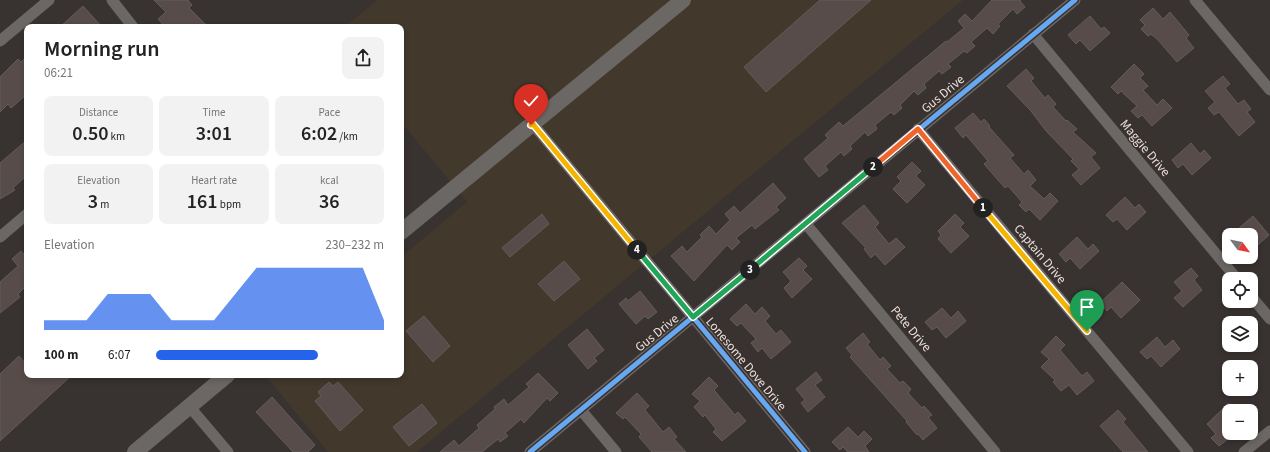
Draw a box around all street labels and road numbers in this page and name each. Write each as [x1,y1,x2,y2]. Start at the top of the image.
street label: Gus Drive [918,71,968,117]
street label: Maggie Drive [1116,116,1174,180]
street label: Captain Drive [1010,220,1070,288]
street label: Pete Drive [886,302,936,356]
street label: Gus Drive [631,310,683,356]
street label: Lonesome Dove Drive [701,313,791,415]

